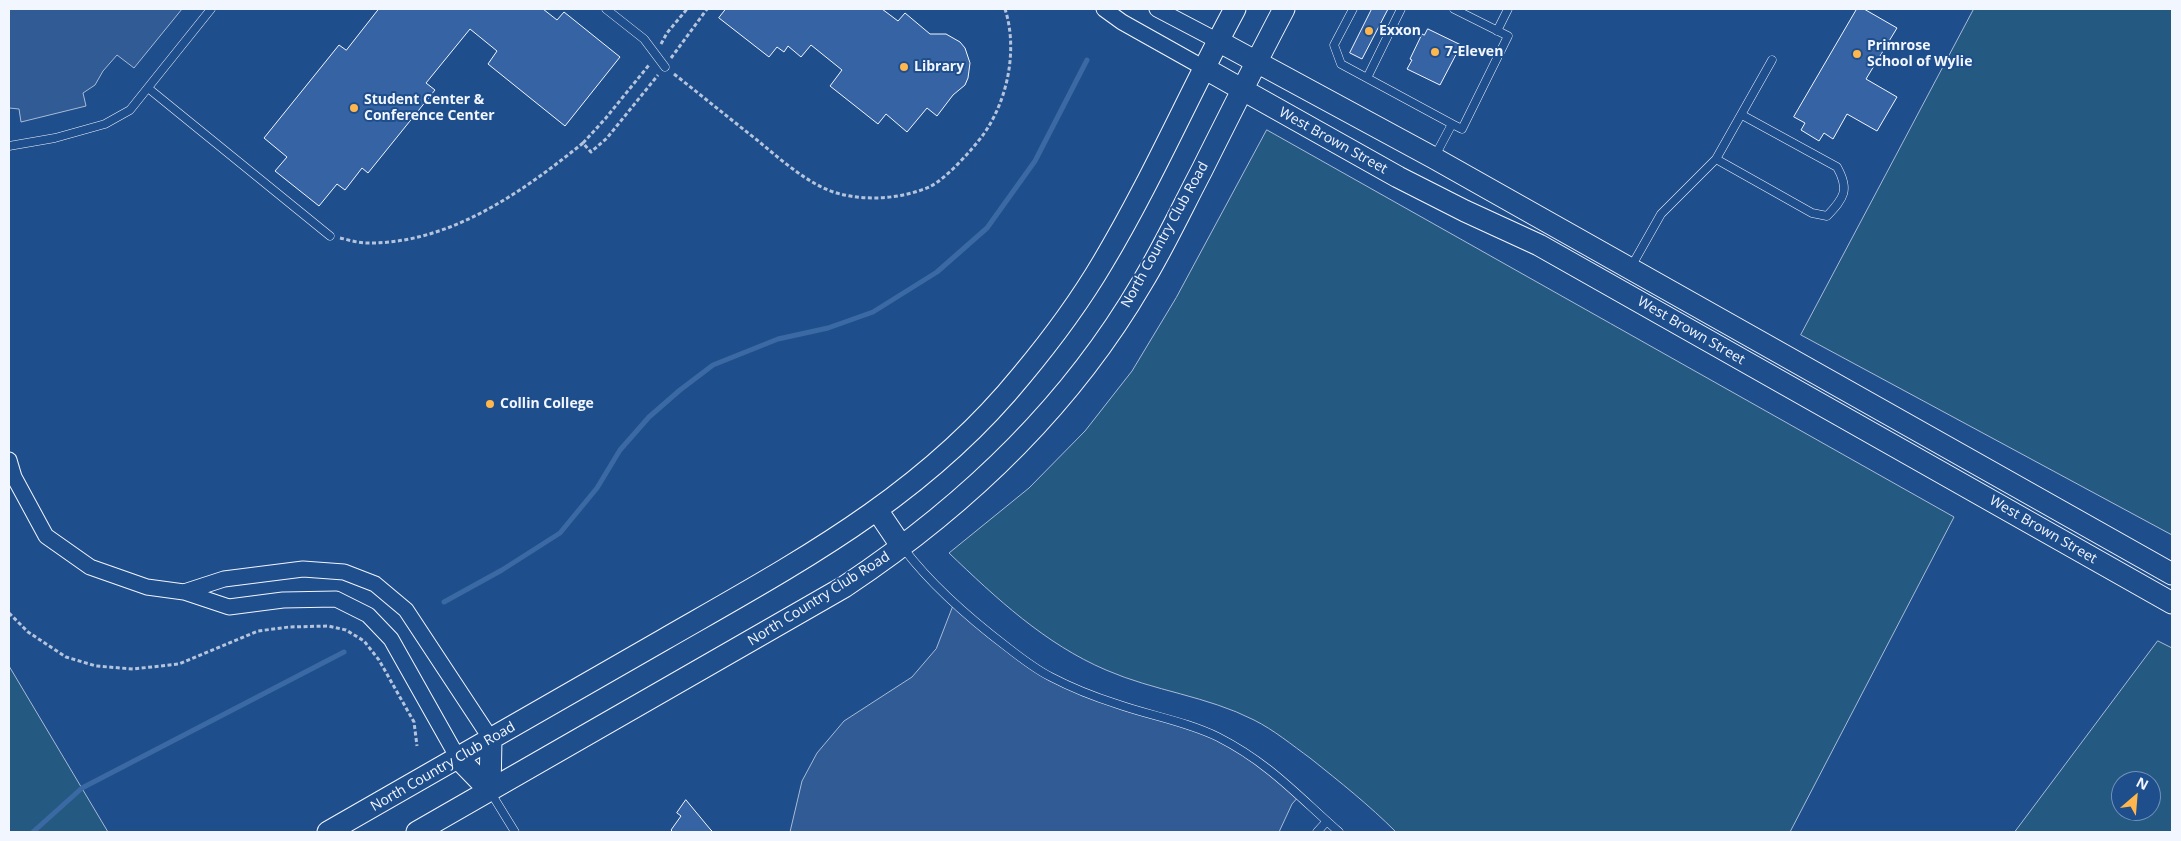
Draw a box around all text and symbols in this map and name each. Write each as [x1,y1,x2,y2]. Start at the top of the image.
place label: Exxon [1379,23,1421,39]
marker: Exxon [1363,25,1375,37]
place label: Primrose School of Wylie [1867,38,1972,70]
place label: 7-Eleven [1445,44,1503,60]
marker: 7-Eleven [1429,46,1441,58]
marker: Primrose School of Wylie [1851,48,1863,60]
place label: Library [914,59,964,75]
marker: Library [898,61,910,73]
place label: Student Center & Conference Center [364,92,495,124]
marker: Student Center & Conference Center [348,102,360,114]
street label: West Brown Street [1276,104,1390,178]
street label: North Country Club Road [1118,159,1212,311]
street label: West Brown Street [1634,293,1748,369]
place label: Collin College [500,396,594,412]
marker: Collin College [484,398,496,410]
street label: West Brown Street [1986,492,2100,568]
street label: North Country Club Road [745,548,893,650]
street label: North Country Club Road [368,719,518,815]
north arrow [2111,771,2161,821]
text: N [2133,772,2152,794]

